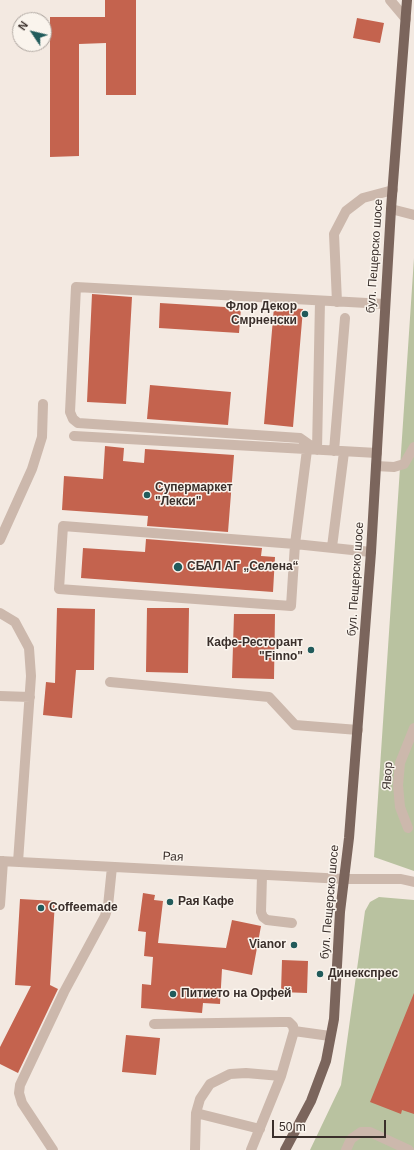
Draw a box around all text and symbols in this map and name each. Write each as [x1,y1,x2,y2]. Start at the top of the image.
north arrow [12,12,52,52]
text: N [16,19,30,32]
street label: бул. Пещерско шосе [364,198,386,314]
place label: Флор Декор Смрненски [226,300,297,328]
marker: Флор Декор Смрненски [300,309,310,319]
place label: Супермаркет "Лекси" [155,481,233,509]
marker: Супермаркет "Лекси" [142,490,152,500]
street label: бул. Пещерско шосе [345,521,367,637]
place label: СБАЛ АГ „Селена“ [187,560,299,574]
marker: СБАЛ АГ „Селена“ [172,561,184,573]
place label: Кафе-Ресторант "Finno" [207,636,303,664]
marker: Кафе-Ресторант "Finno" [306,645,316,655]
street label: Явор [380,761,396,791]
street label: бул. Пещерско шосе [318,844,342,960]
street label: Рая [162,849,184,865]
place label: Рая Кафе [178,895,234,909]
marker: Рая Кафе [165,897,175,907]
place label: Coffeemade [49,901,118,915]
marker: Coffeemade [36,903,46,913]
place label: Vianor [249,938,286,952]
marker: Vianor [289,940,299,950]
place label: Динекспрес [328,967,398,981]
marker: Динекспрес [315,969,325,979]
place label: Питието на Орфей [181,987,291,1001]
marker: Питието на Орфей [168,989,178,999]
scale bar [274,1112,388,1138]
text: 50 m [279,1120,306,1134]

